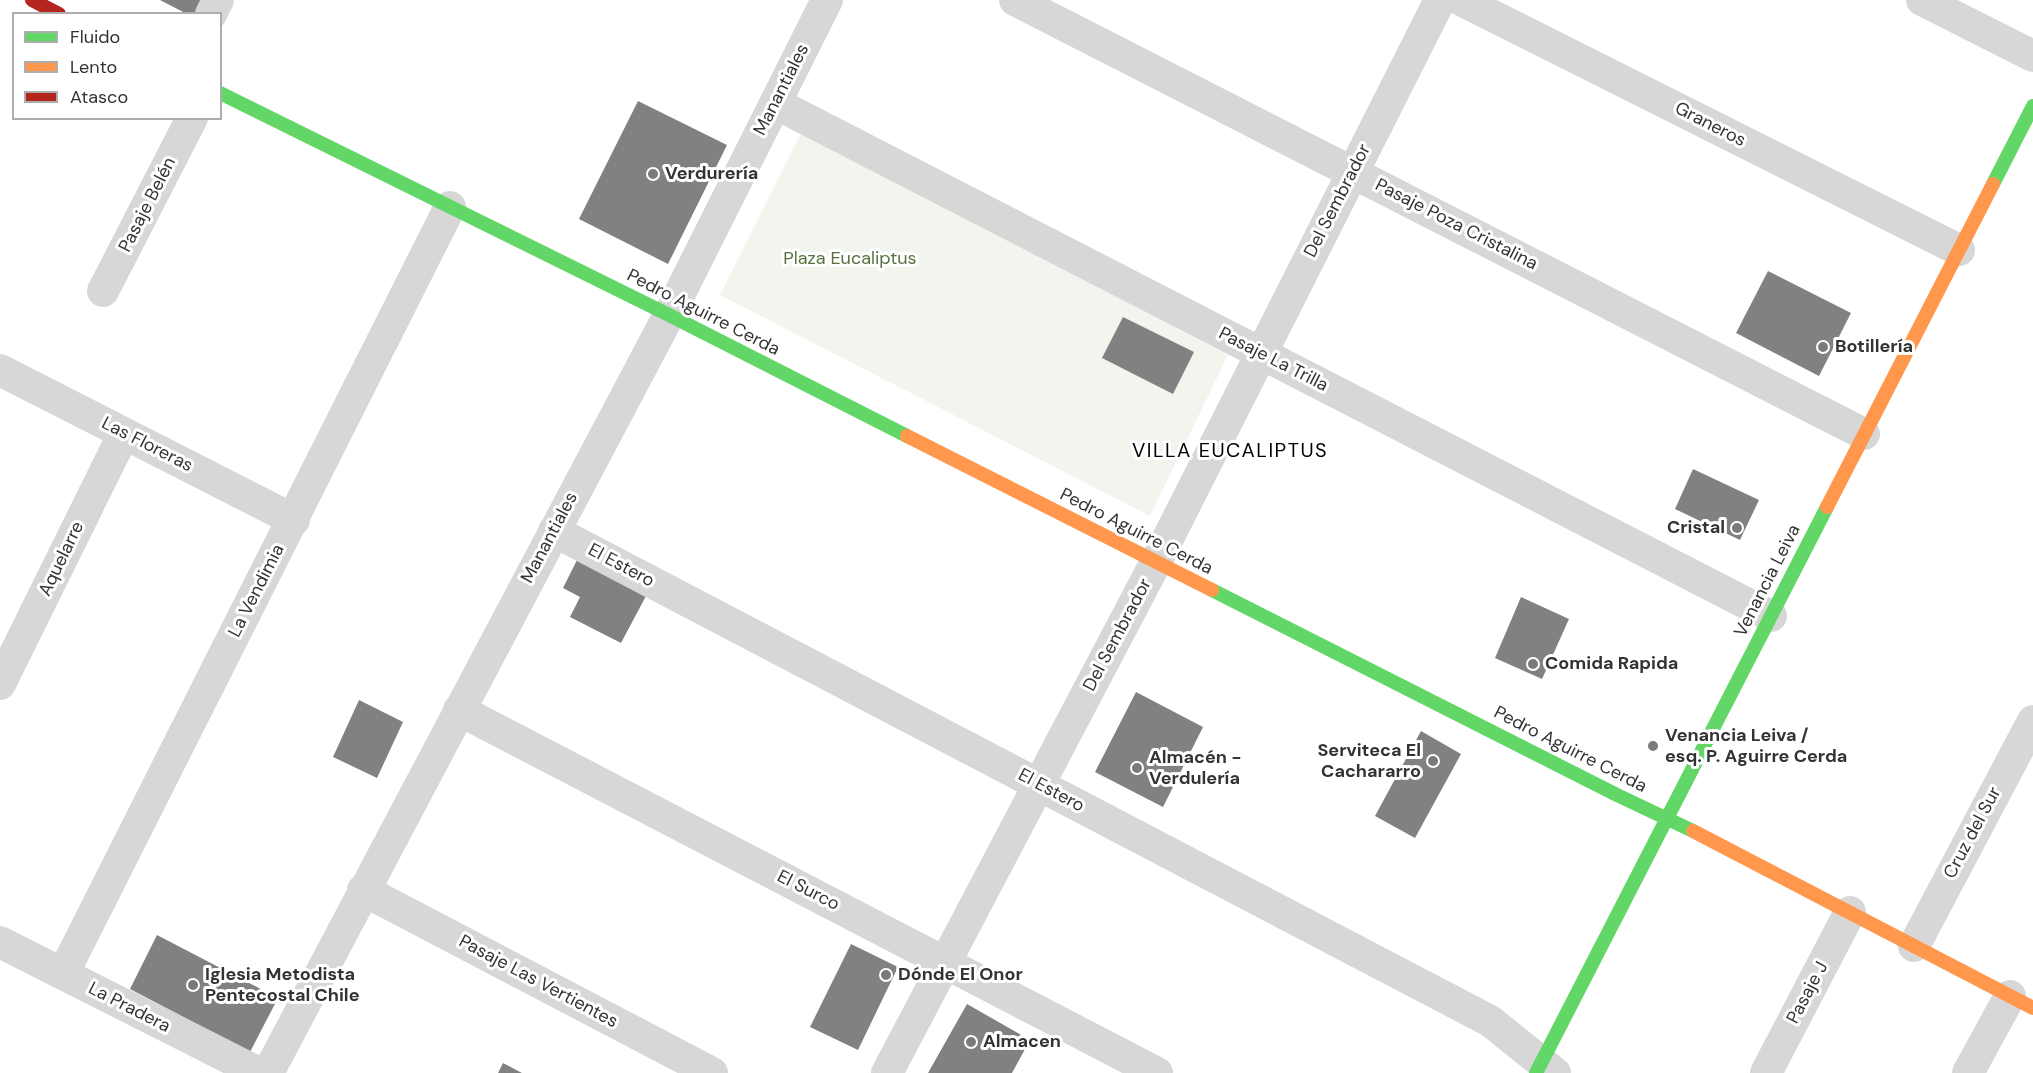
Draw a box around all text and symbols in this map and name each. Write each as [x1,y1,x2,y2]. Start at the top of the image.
legend [12,12,222,120]
text: Fluido [70,25,120,49]
street label: Manantiales [750,41,814,139]
text: Lento [70,55,117,79]
text: Atasco [70,85,128,109]
street label: Graneros [1671,98,1749,152]
street label: Del Sembrador [1300,141,1376,261]
street label: Pasaje Belén [115,154,181,256]
place label: Verdurería [665,163,758,185]
marker: Verdurería [646,167,660,181]
street label: Pasaje Poza Cristalina [1371,175,1541,275]
park label: Plaza Eucaliptus [783,248,917,270]
street label: Pedro Aguirre Cerda [623,265,783,361]
street label: Pasaje La Trilla [1215,323,1331,397]
place label: Botillería [1835,336,1913,358]
marker: Botillería [1816,340,1830,354]
street label: Las Floreras [98,413,196,477]
district label: VILLA EUCALIPTUS [1132,440,1328,464]
street label: Pedro Aguirre Cerda [1056,484,1216,580]
street label: Manantiales [517,489,583,587]
place label: Cristal [1667,517,1725,539]
street label: Aquelarre [35,518,89,600]
street label: Venancia Leiva [1730,521,1806,641]
marker: Cristal [1730,521,1744,535]
street label: El Estero [584,540,658,592]
street label: La Vendimia [224,541,290,641]
street label: Del Sembrador [1079,575,1157,695]
place label: Comida Rapida [1545,653,1678,675]
marker: Comida Rapida [1526,657,1540,671]
street label: Pedro Aguirre Cerda [1490,702,1650,798]
place label: Venancia Leiva / esq. P. Aguirre Cerda [1665,725,1847,768]
marker: Venancia Leiva / esq. P. Aguirre Cerda [1646,739,1660,753]
place label: Serviteca El Cachararro [1317,740,1421,783]
place label: Almacén - Verdulería [1149,747,1242,789]
marker: Serviteca El Cachararro [1426,754,1440,768]
marker: Almacén - Verdulería [1130,761,1144,775]
street label: El Estero [1014,765,1088,817]
street label: Cruz del Sur [1940,784,2006,882]
street label: El Surco [773,866,843,916]
street label: Pasaje Las Vertientes [455,931,621,1033]
street label: Pasaje J [1783,958,1833,1028]
place label: Iglesia Metodista Pentecostal Chile [205,964,360,1006]
place label: Dónde El Onor [898,964,1023,986]
marker: Dónde El Onor [879,968,893,982]
street label: La Pradera [84,978,174,1038]
marker: Iglesia Metodista Pentecostal Chile [186,978,200,992]
place label: Almacen [983,1031,1061,1053]
marker: Almacen [964,1035,978,1049]

